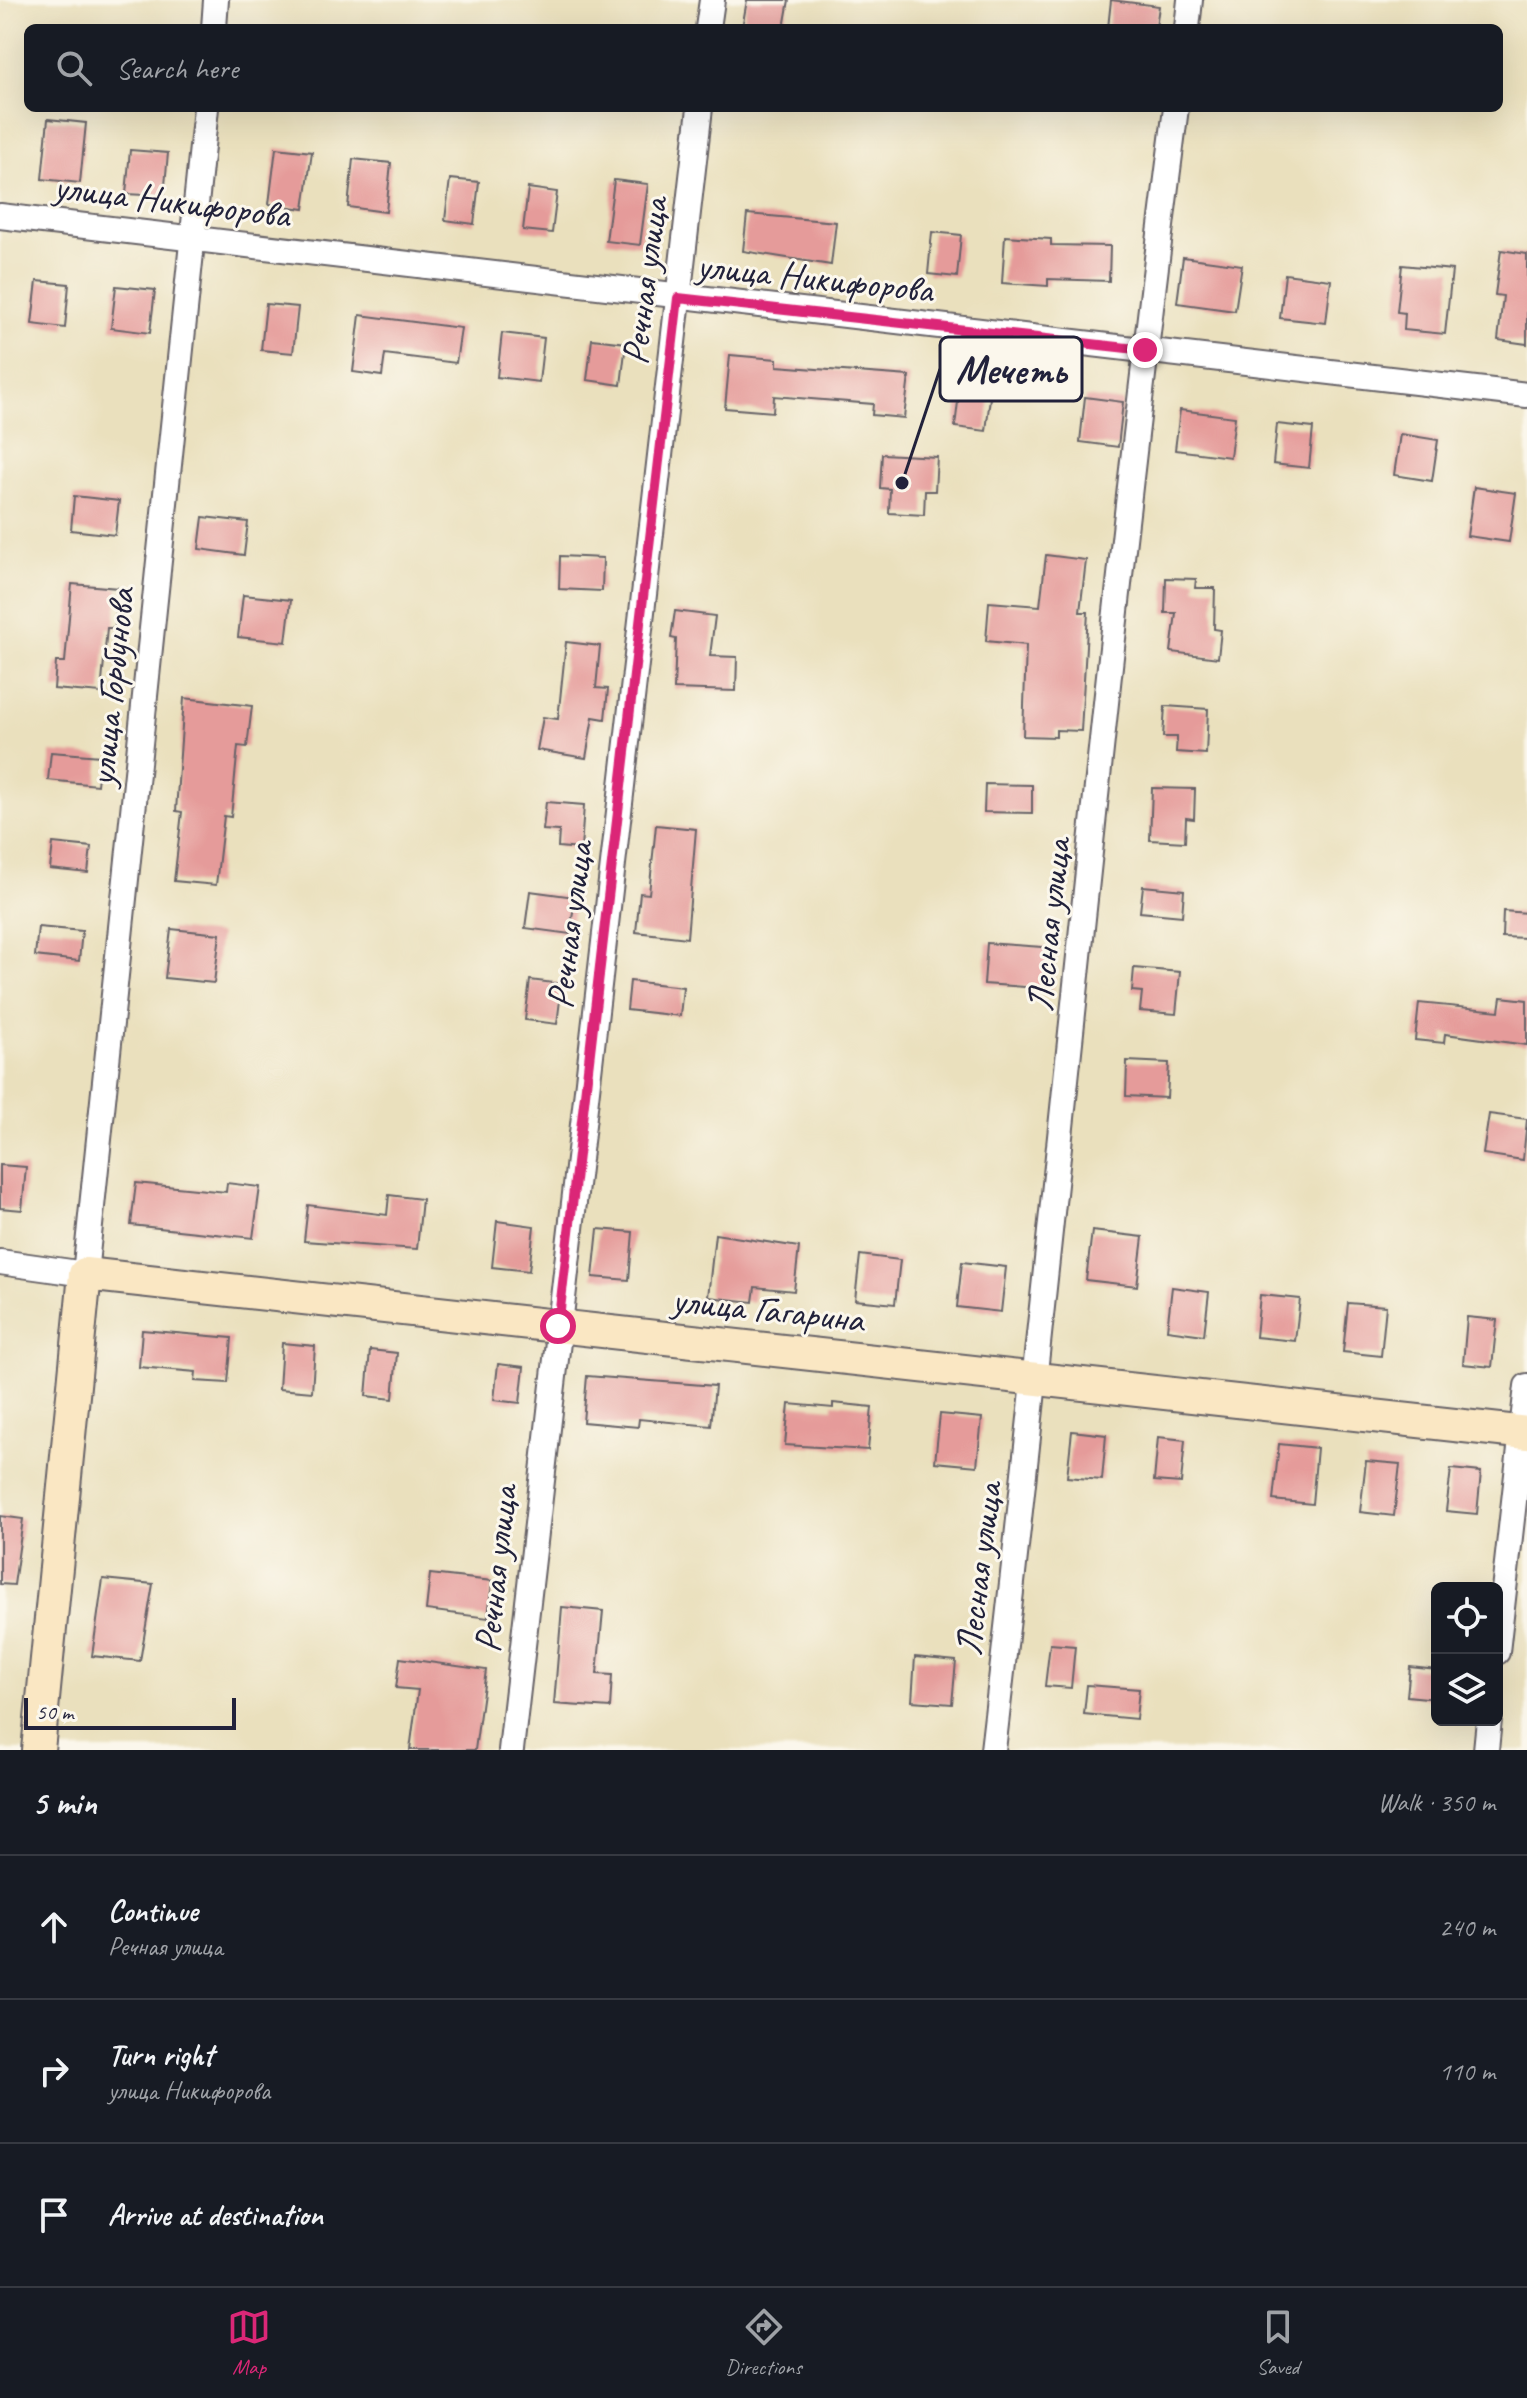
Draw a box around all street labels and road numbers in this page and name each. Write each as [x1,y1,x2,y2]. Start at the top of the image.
street label: улица Никифорова [49,162,295,239]
street label: Речная улица [611,192,678,367]
street label: улица Никифорова [693,242,938,314]
street label: улица Горбунова [78,583,146,790]
street label: Лесная улица [1016,833,1081,1014]
street label: Речная улица [536,836,603,1011]
street label: улица Гагарина [668,1276,868,1343]
street label: Лесная улица [945,1477,1013,1658]
street label: Речная улица [463,1480,528,1655]

